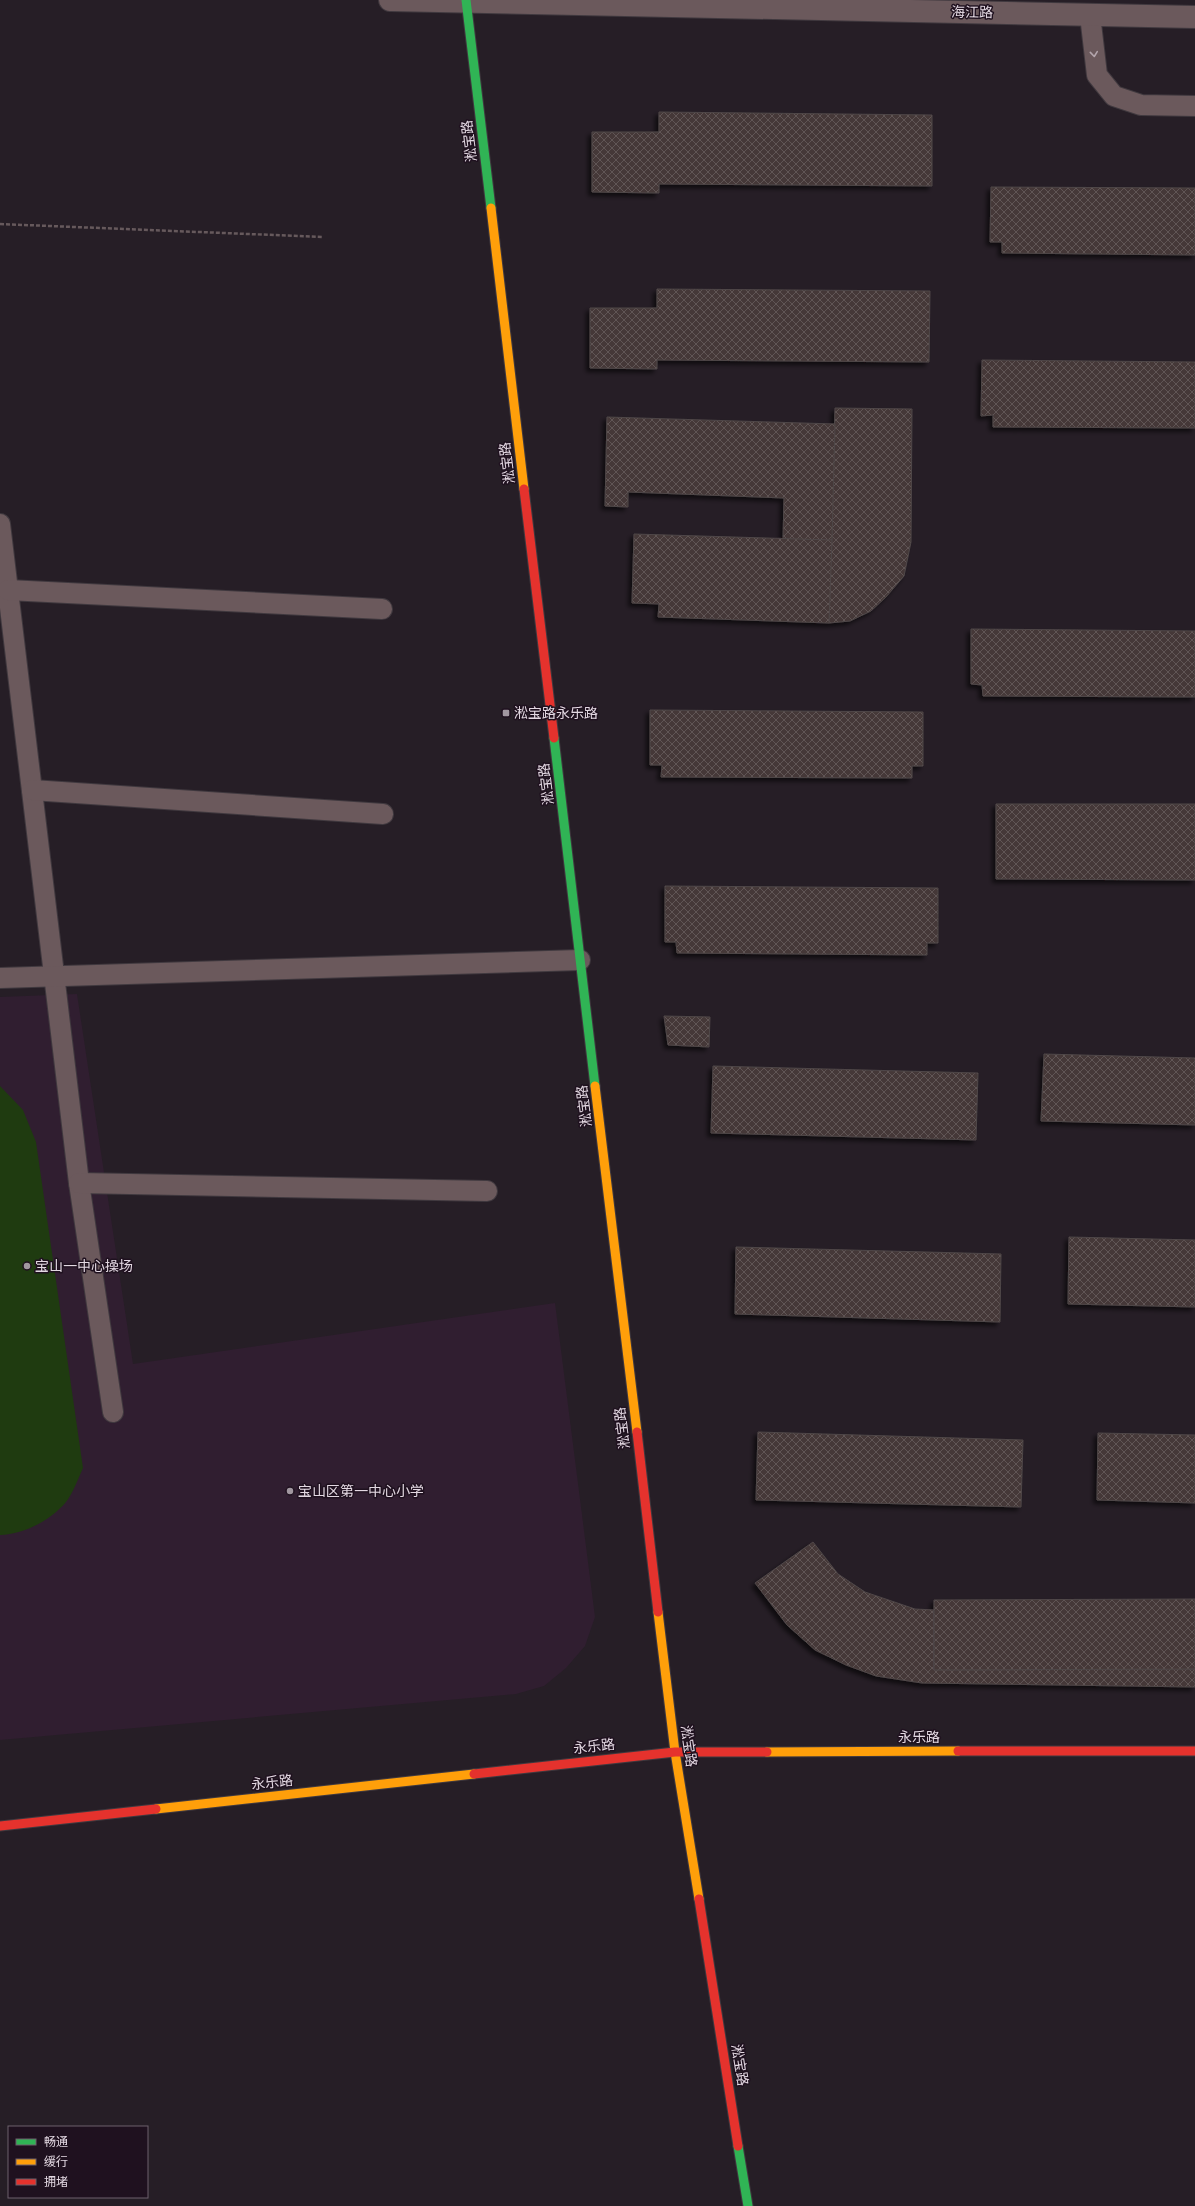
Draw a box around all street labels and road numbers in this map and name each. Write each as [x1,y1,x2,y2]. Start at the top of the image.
street label: 海江路 [951,3,993,21]
street label: 淞宝路 [458,119,480,163]
street label: 淞宝路 [496,441,518,485]
street label: 淞宝路 [535,762,557,806]
street label: 淞宝路 [573,1084,595,1128]
street label: 淞宝路 [611,1406,633,1450]
street label: 淞宝路 [677,1724,701,1768]
street label: 永乐路 [898,1728,940,1746]
street label: 永乐路 [572,1735,616,1757]
street label: 永乐路 [250,1771,294,1793]
street label: 淞宝路 [728,2043,752,2087]

